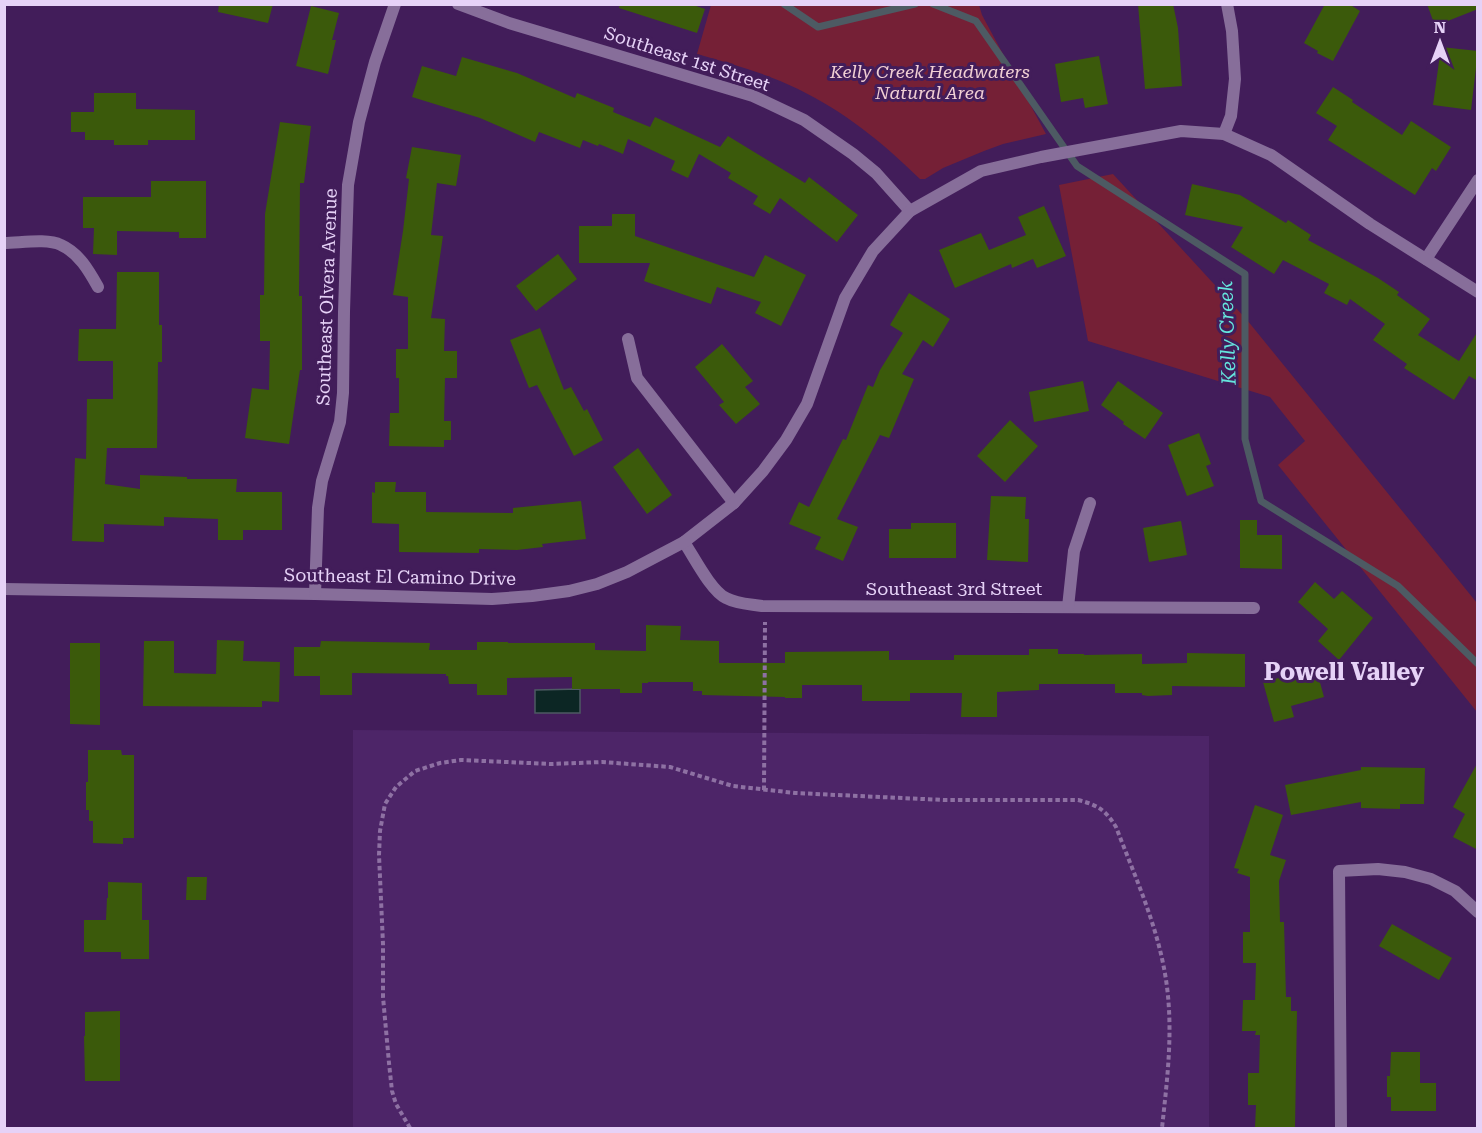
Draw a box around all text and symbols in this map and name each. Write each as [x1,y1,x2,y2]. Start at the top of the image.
north arrow [1410,12,1470,72]
text: N [1434,18,1446,37]
street label: Southeast 1st Street [602,22,773,95]
park label: Kelly Creek Headwaters Natural Area [829,61,1030,103]
street label: Southeast Olvera Avenue [312,188,341,406]
water label: Kelly Creek [1213,280,1241,386]
street label: Southeast El Camino Drive [284,564,516,589]
street label: Southeast 3rd Street [866,578,1043,599]
district label: Powell Valley [1264,658,1425,686]

